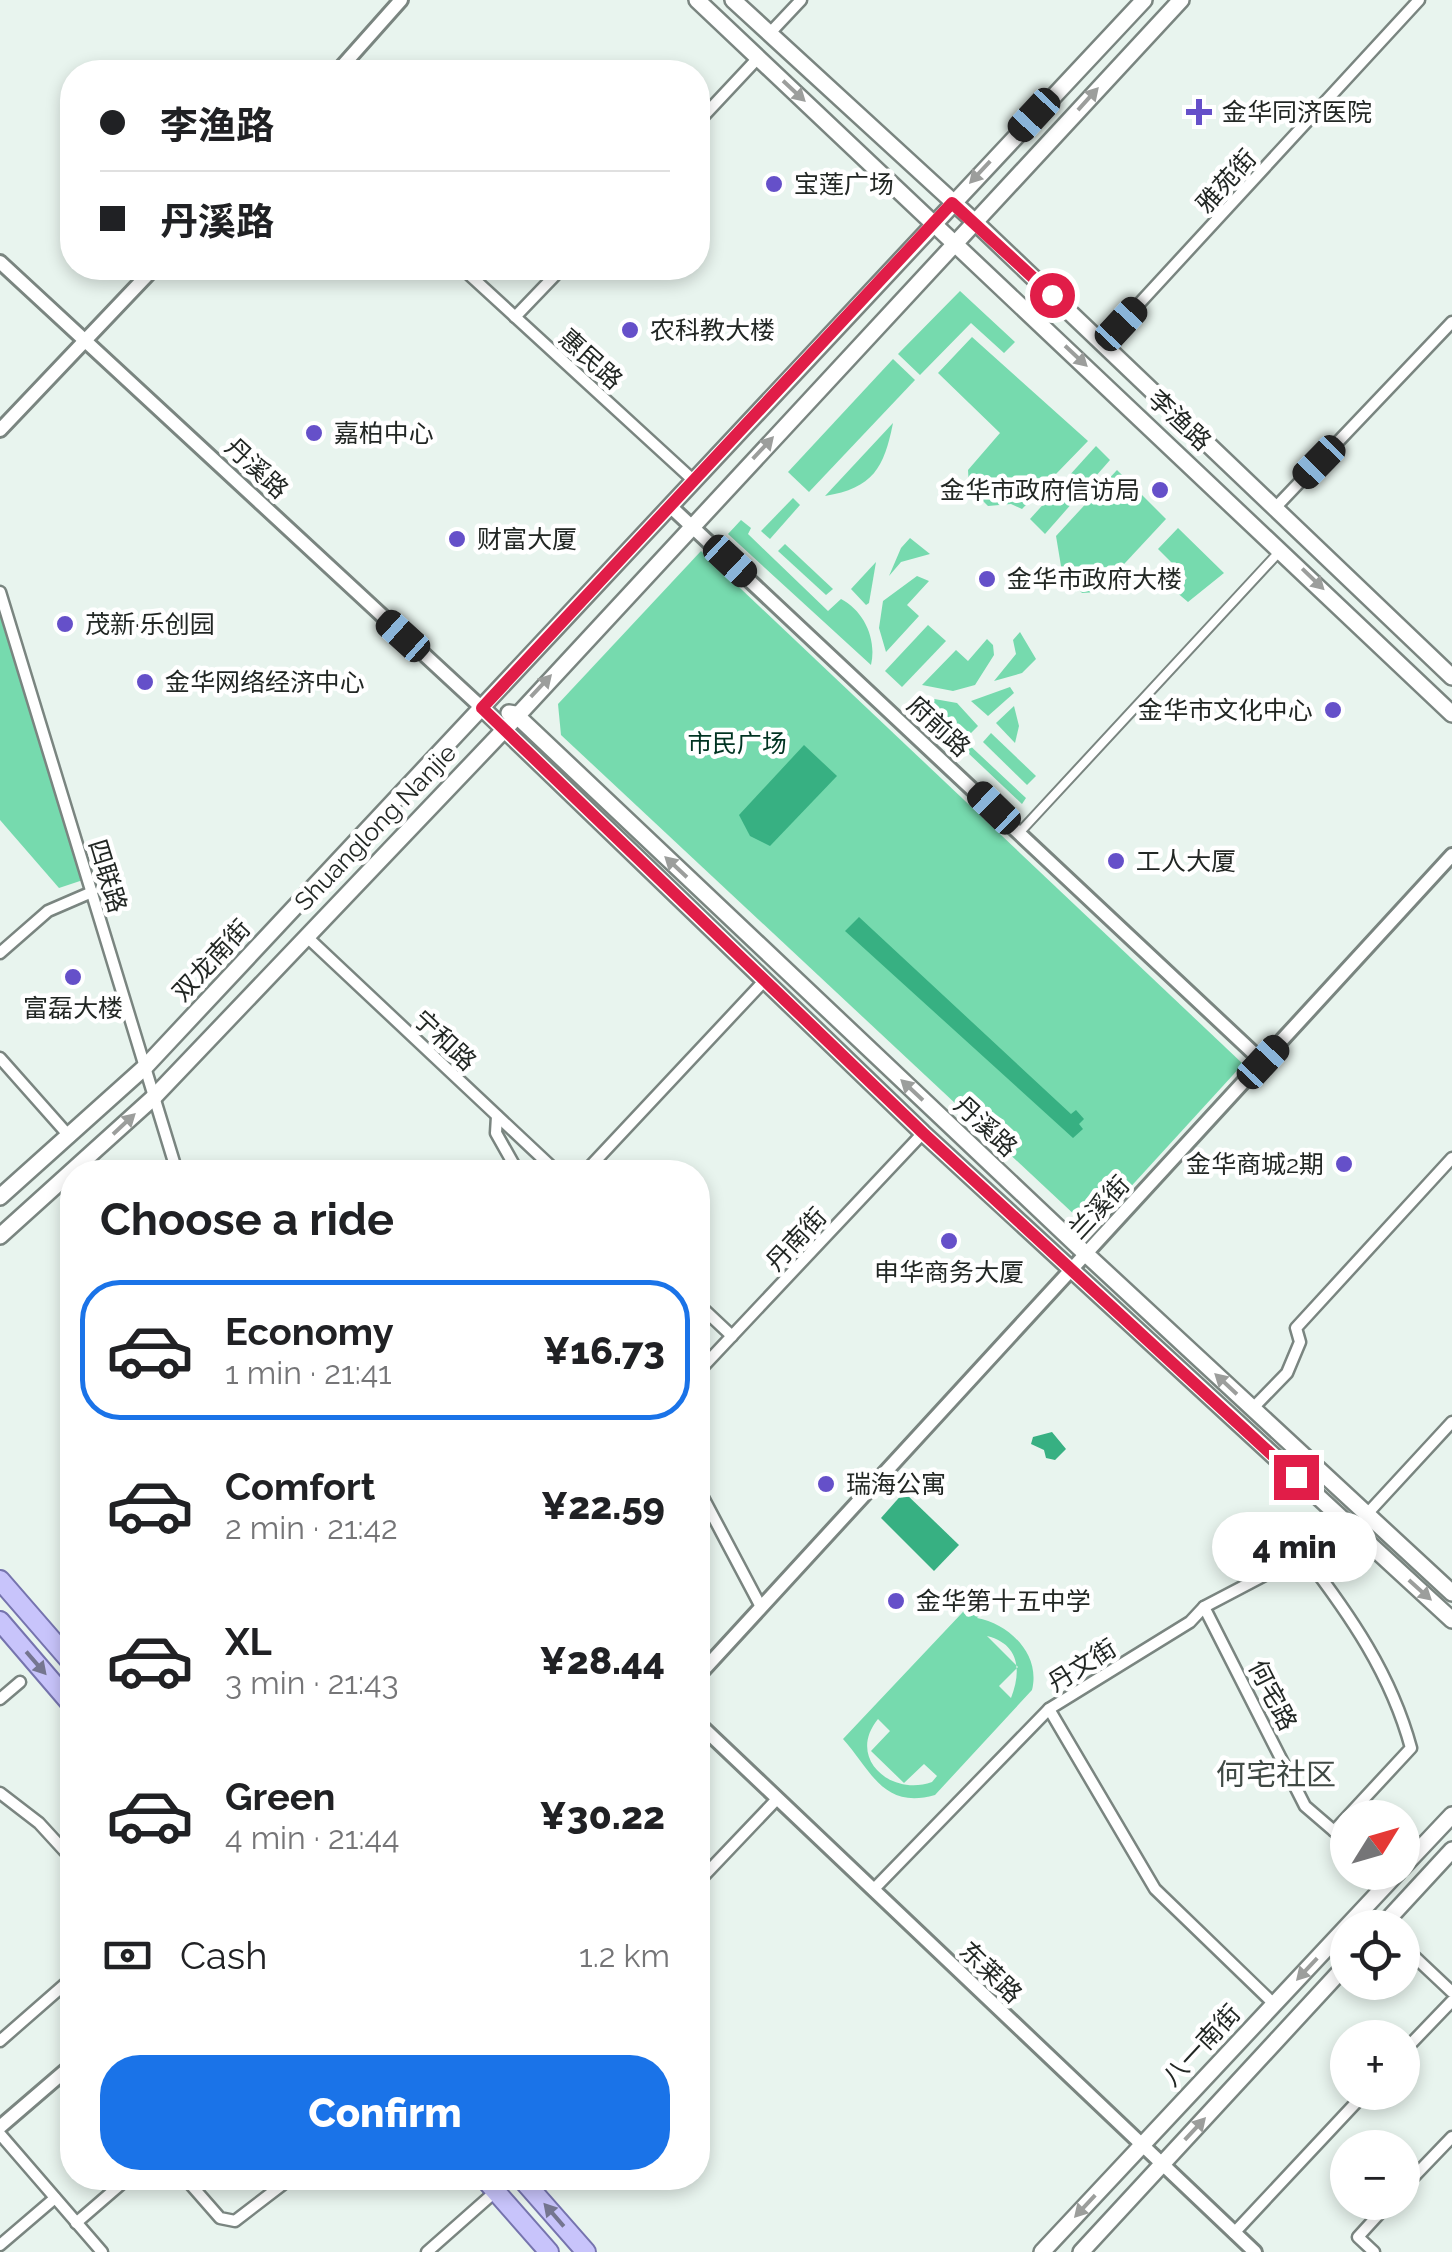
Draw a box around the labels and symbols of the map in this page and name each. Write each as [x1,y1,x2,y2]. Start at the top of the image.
one-way arrow [781,79,805,102]
car [1003,83,1065,147]
one-way arrow [1076,87,1098,112]
place label: 金华同济医院 [1222,97,1372,127]
marker: 金华同济医院 [1186,99,1212,125]
street label: 雅苑街 [1190,143,1262,219]
one-way arrow [969,160,992,184]
place label: 宝莲广场 [794,169,894,199]
marker: 宝莲广场 [763,173,785,195]
route start [1030,273,1075,318]
car [1090,292,1152,356]
place label: 农科教大楼 [650,315,775,345]
marker: 农科教大楼 [619,319,641,341]
street label: 惠民路 [553,323,629,395]
one-way arrow [1064,344,1088,367]
street label: 李渔路 [1142,383,1218,457]
place label: 嘉柏中心 [334,418,434,448]
marker: 嘉柏中心 [303,422,325,444]
car [1287,430,1351,494]
street label: 丹溪路 [219,431,295,505]
one-way arrow [751,437,774,461]
place label: 金华市政府信访局 [940,475,1140,505]
marker: 金华市政府信访局 [1149,479,1171,501]
place label: 财富大厦 [477,524,577,554]
marker: 财富大厦 [446,528,468,550]
car [698,530,762,592]
place label: 金华市政府大楼 [1007,564,1182,594]
one-way arrow [1300,567,1324,591]
marker: 金华市政府大楼 [976,568,998,590]
car [371,605,435,667]
place label: 茂新·乐创园 [85,609,215,639]
marker: 茂新·乐创园 [54,613,76,635]
place label: 金华网络经济中心 [165,667,365,697]
marker: 金华网络经济中心 [134,671,156,693]
one-way arrow [529,674,552,698]
street label: 府前路 [901,689,977,763]
place label: 金华市文化中心 [1138,695,1313,725]
marker: 金华市文化中心 [1322,699,1344,721]
park label: 市民广场 [687,728,787,758]
street label: Shuanglong Nanjie [288,738,462,916]
car [962,776,1026,840]
street label: 四联路 [83,836,133,916]
place label: 工人大厦 [1136,846,1236,876]
marker: 工人大厦 [1105,850,1127,872]
one-way arrow [665,856,689,879]
street label: 双龙南街 [166,913,256,1007]
marker: 富磊大楼 [62,966,84,988]
place label: 富磊大楼 [23,993,123,1023]
street label: 宁和路 [407,1003,483,1077]
car [1232,1030,1294,1094]
one-way arrow [901,1079,925,1102]
street label: 丹溪路 [948,1089,1024,1163]
one-way arrow [112,1113,136,1136]
place label: 金华商城2期 [1186,1149,1324,1179]
marker: 金华商城2期 [1333,1153,1355,1175]
street label: 兰溪街 [1062,1169,1136,1245]
street label: 丹南街 [759,1201,833,1277]
marker: 申华商务大厦 [938,1230,960,1252]
place label: 申华商务大厦 [874,1257,1024,1287]
one-way arrow [1214,1374,1239,1396]
route end [1274,1455,1319,1500]
place label: 瑞海公寓 [846,1469,946,1499]
marker: 瑞海公寓 [815,1473,837,1495]
callout: 4 min [1214,1512,1378,1582]
one-way arrow [1408,1578,1432,1601]
place label: 金华第十五中学 [916,1586,1091,1616]
marker: 金华第十五中学 [885,1590,907,1612]
street label: 丹文街 [1042,1632,1122,1698]
one-way arrow [25,1650,47,1675]
street label: 何宅路 [1243,1655,1303,1735]
district label: 何宅社区 [1216,1757,1336,1792]
north arrow [1330,1800,1420,1890]
street label: 东莱路 [954,1935,1028,2009]
one-way arrow [1296,1957,1319,1981]
street label: 八一南街 [1156,1998,1246,2092]
one-way arrow [1183,2117,1206,2141]
one-way arrow [1074,2194,1097,2218]
one-way arrow [543,2203,565,2228]

